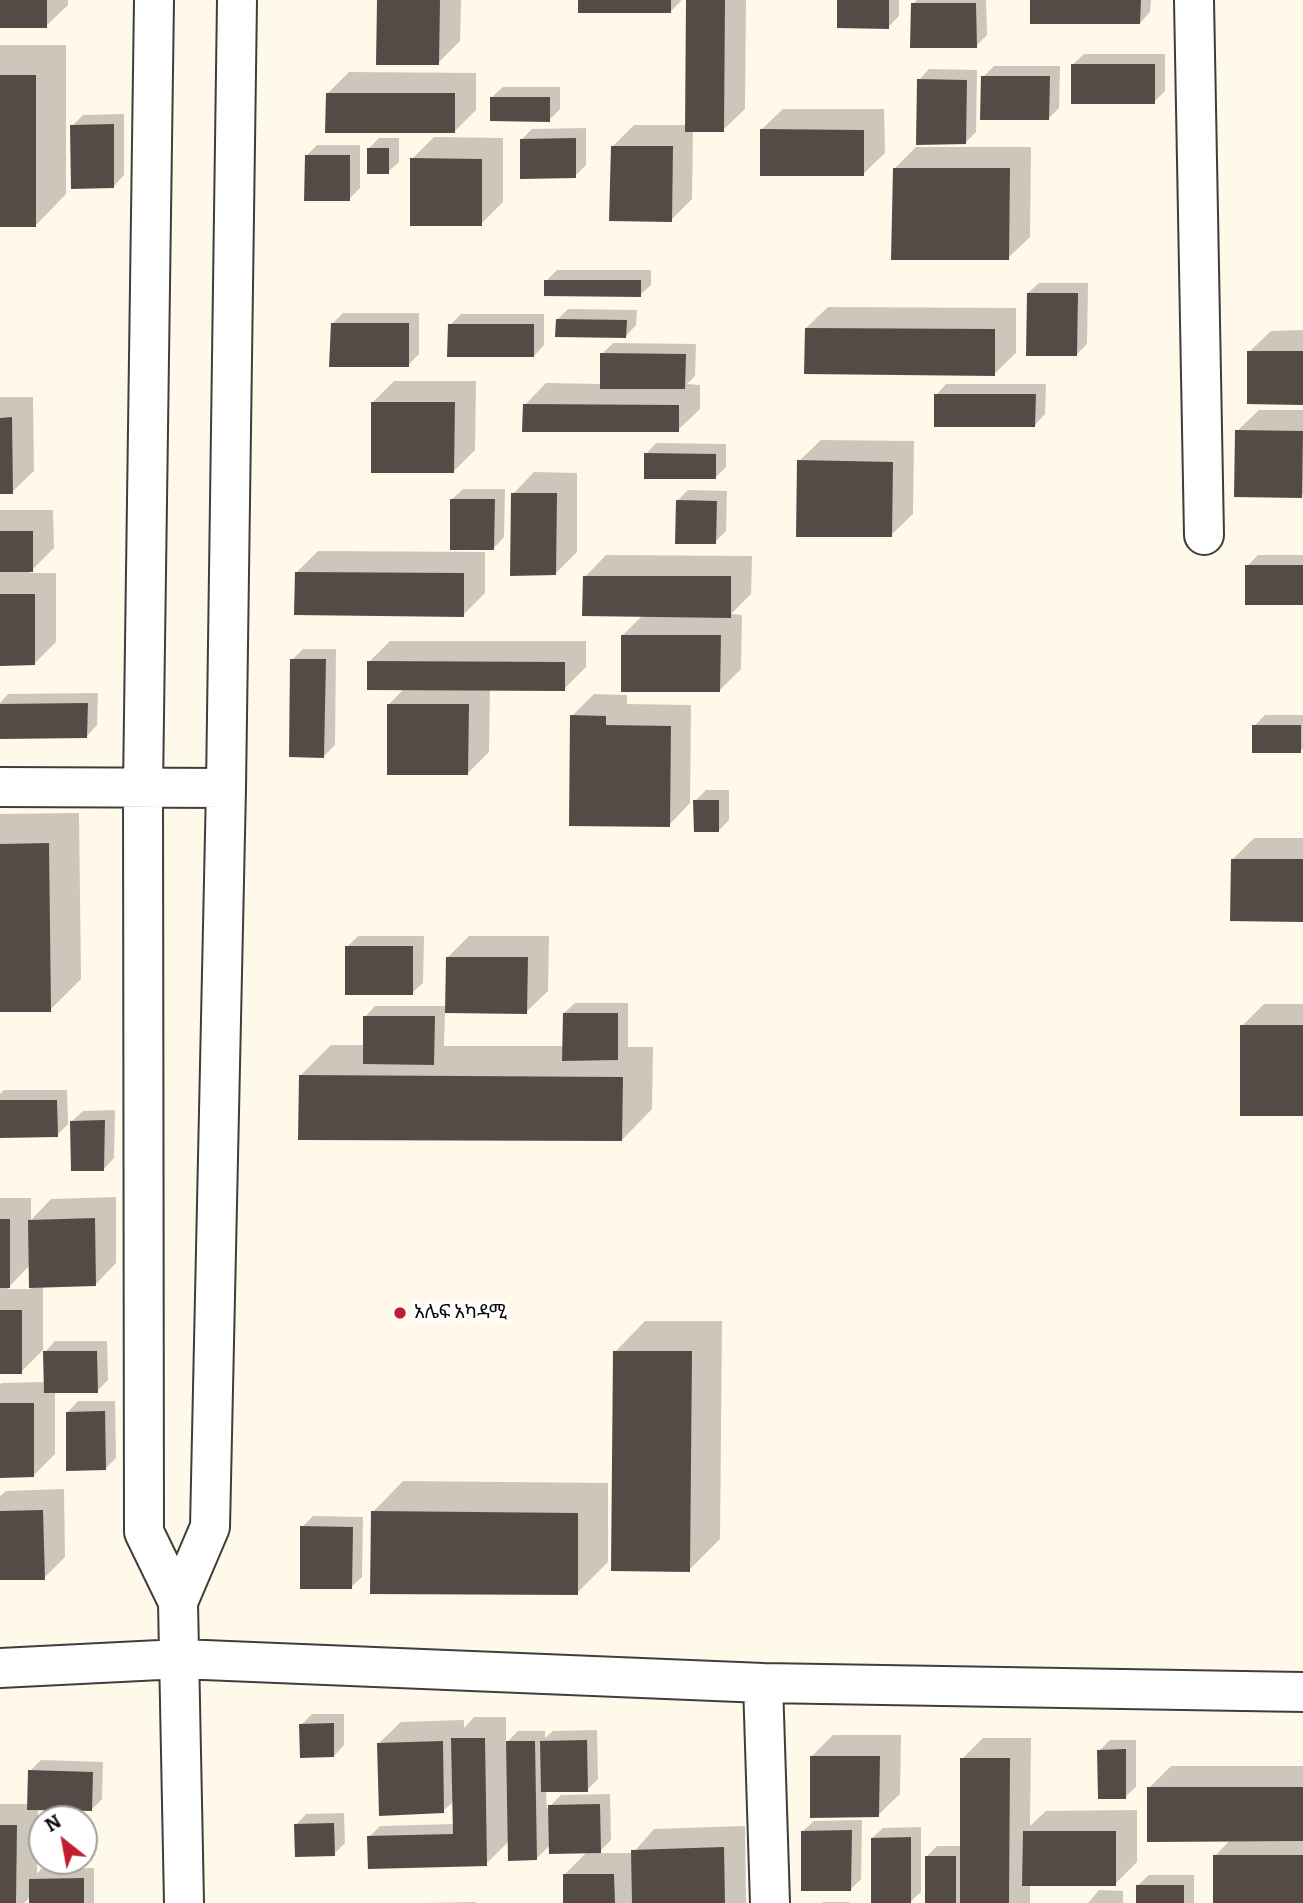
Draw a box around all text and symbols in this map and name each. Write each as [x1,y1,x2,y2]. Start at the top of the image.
place label: አሌፍ አካዳሚ [414,1302,507,1324]
marker: አሌፍ አካዳሚ [392,1305,408,1321]
north arrow [28,1805,98,1875]
text: N [41,1810,65,1837]

